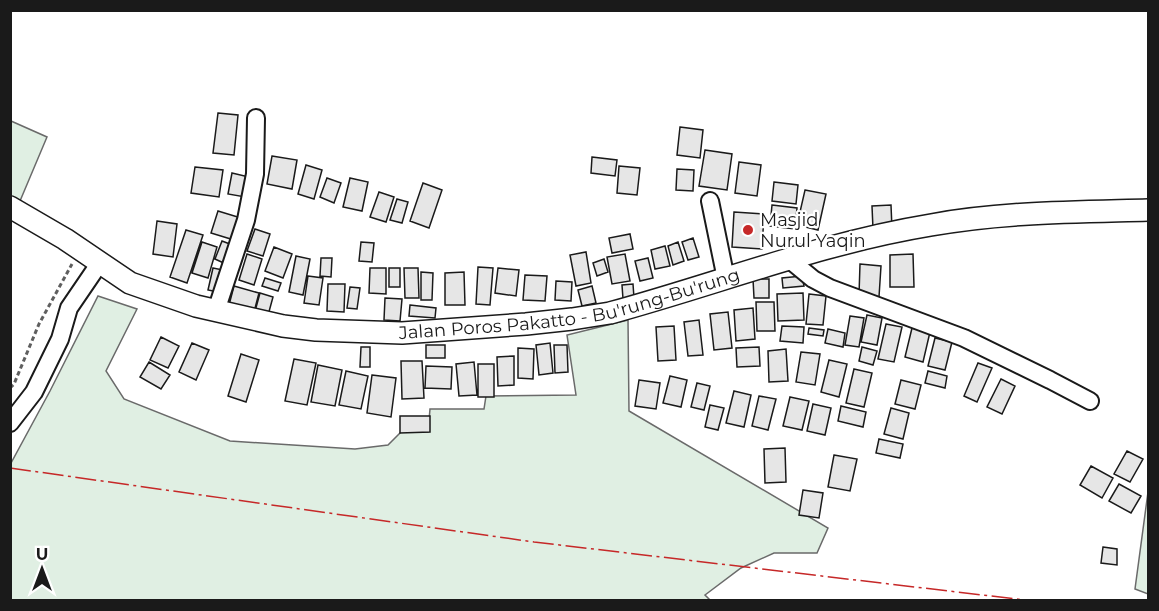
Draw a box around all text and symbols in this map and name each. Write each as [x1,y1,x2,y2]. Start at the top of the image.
place label: Masjid Nurul Yaqin [760,209,866,252]
marker: Masjid Nurul Yaqin [741,223,755,237]
street label: Jalan Poros Pakatto - Bu'rung-Bu'rung [397,264,743,344]
north arrow [12,539,72,599]
text: U [36,545,48,564]

